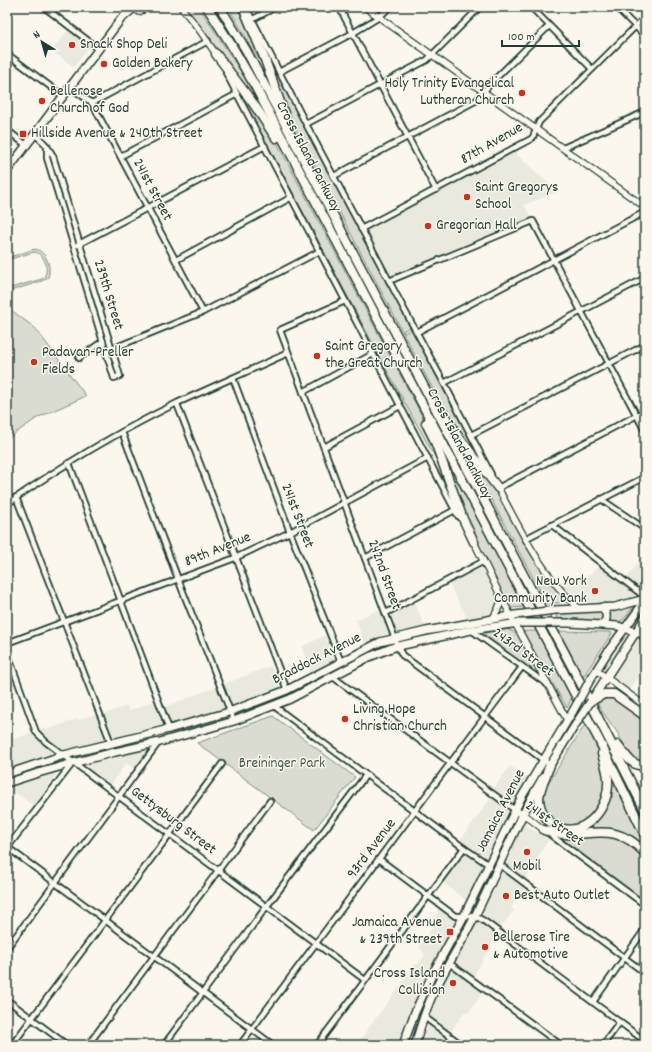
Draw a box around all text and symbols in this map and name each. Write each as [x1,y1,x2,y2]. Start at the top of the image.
north arrow [22,22,62,62]
scale bar [502,22,579,48]
text: N [30,27,45,44]
text: 100 m [508,29,535,46]
place label: Snack Shop Deli [80,34,168,56]
marker: Snack Shop Deli [67,40,77,50]
place label: Golden Bakery [112,53,193,75]
marker: Golden Bakery [99,59,109,69]
place label: Holy Trinity Evangelical Lutheran Church [384,73,514,112]
place label: Bellerose Church of God [50,81,129,120]
marker: Holy Trinity Evangelical Lutheran Church [517,88,527,98]
marker: Bellerose Church of God [37,96,47,106]
street label: Cross Island Parkway [269,98,347,217]
street label: 87th Avenue [457,117,528,171]
place label: Hillside Avenue & 240th Street [31,123,203,145]
marker: Hillside Avenue & 240th Street [18,129,28,139]
street label: 241st Street [126,155,178,226]
place label: Saint Gregorys School [475,177,558,216]
marker: Saint Gregorys School [462,192,472,202]
place label: Gregorian Hall [436,215,517,237]
marker: Gregorian Hall [423,221,433,231]
street label: 239th Street [87,257,129,333]
place label: Saint Gregory the Great Church [325,336,423,375]
place label: Padavan-Preller Fields [42,342,134,381]
marker: Saint Gregory the Great Church [312,351,322,361]
marker: Padavan-Preller Fields [29,357,39,367]
street label: Cross Island Parkway [420,385,498,504]
street label: 241st Street [275,480,320,552]
street label: 89th Avenue [182,527,255,573]
street label: 242nd Street [361,537,407,614]
place label: New York Community Bank [494,571,587,610]
marker: New York Community Bank [590,586,600,596]
street label: 243rd Street [487,623,559,683]
street label: Braddock Avenue [269,627,366,691]
place label: Living Hope Christian Church [353,699,447,738]
marker: Living Hope Christian Church [340,714,350,724]
park label: Breininger Park [239,753,325,775]
street label: Jamaica Avenue [471,766,531,856]
street label: Gettysburg Street [125,781,221,861]
street label: 241st Street [520,796,588,853]
street label: 93rd Avenue [342,814,402,884]
marker: Mobil [522,847,532,857]
place label: Mobil [513,856,542,878]
place label: Best Auto Outlet [514,885,610,907]
marker: Best Auto Outlet [501,891,511,901]
place label: Jamaica Avenue & 239th Street [352,912,442,951]
marker: Jamaica Avenue & 239th Street [445,927,455,937]
place label: Bellerose Tire & Automotive [493,927,570,966]
marker: Bellerose Tire & Automotive [480,942,490,952]
place label: Cross Island Collision [374,963,445,1002]
marker: Cross Island Collision [448,978,458,988]

